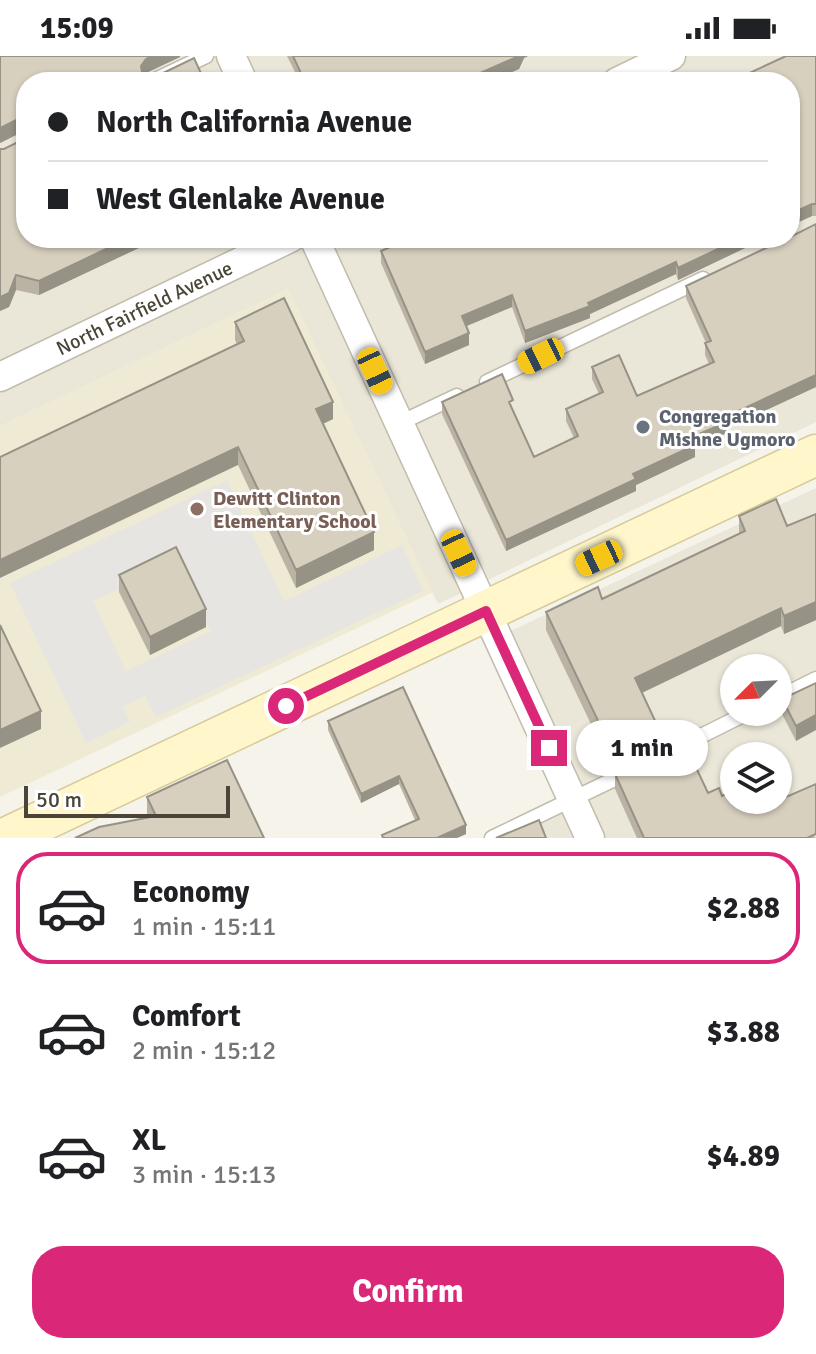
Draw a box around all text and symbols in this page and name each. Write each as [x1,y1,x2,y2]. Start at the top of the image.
text: 15:09 [40,10,114,47]
text: North California Avenue [96,104,412,141]
text: West Glenlake Avenue [96,181,385,218]
street label: North Fairfield Avenue [52,255,237,361]
car [514,335,568,377]
car [354,344,396,398]
place label: Congregation Mishne Ugmoro [659,404,796,452]
marker: Congregation Mishne Ugmoro [634,418,652,436]
place label: Dewitt Clinton Elementary School [213,486,377,534]
marker: Dewitt Clinton Elementary School [188,500,206,518]
car [438,526,480,580]
car [572,537,626,579]
north arrow [720,654,792,726]
map controls [720,654,792,814]
route start [268,688,304,724]
callout: 1 min [577,720,709,776]
route end [531,730,567,766]
text: 1 min [611,732,673,764]
button: layers [720,742,792,814]
scale bar [24,782,230,818]
text: 50 m [36,786,82,813]
icon: car [36,872,108,944]
text: Economy [132,874,249,911]
text: $2.88 [707,890,780,927]
text: 1 min · 15:11 [132,911,276,943]
icon: car [36,996,108,1068]
text: Comfort [132,998,241,1035]
text: $3.88 [707,1014,780,1051]
text: 2 min · 15:12 [132,1035,276,1067]
icon: car [36,1120,108,1192]
text: XL [132,1122,166,1159]
text: $4.89 [707,1138,780,1175]
text: 3 min · 15:13 [132,1159,276,1191]
button: Confirm [32,1246,784,1338]

